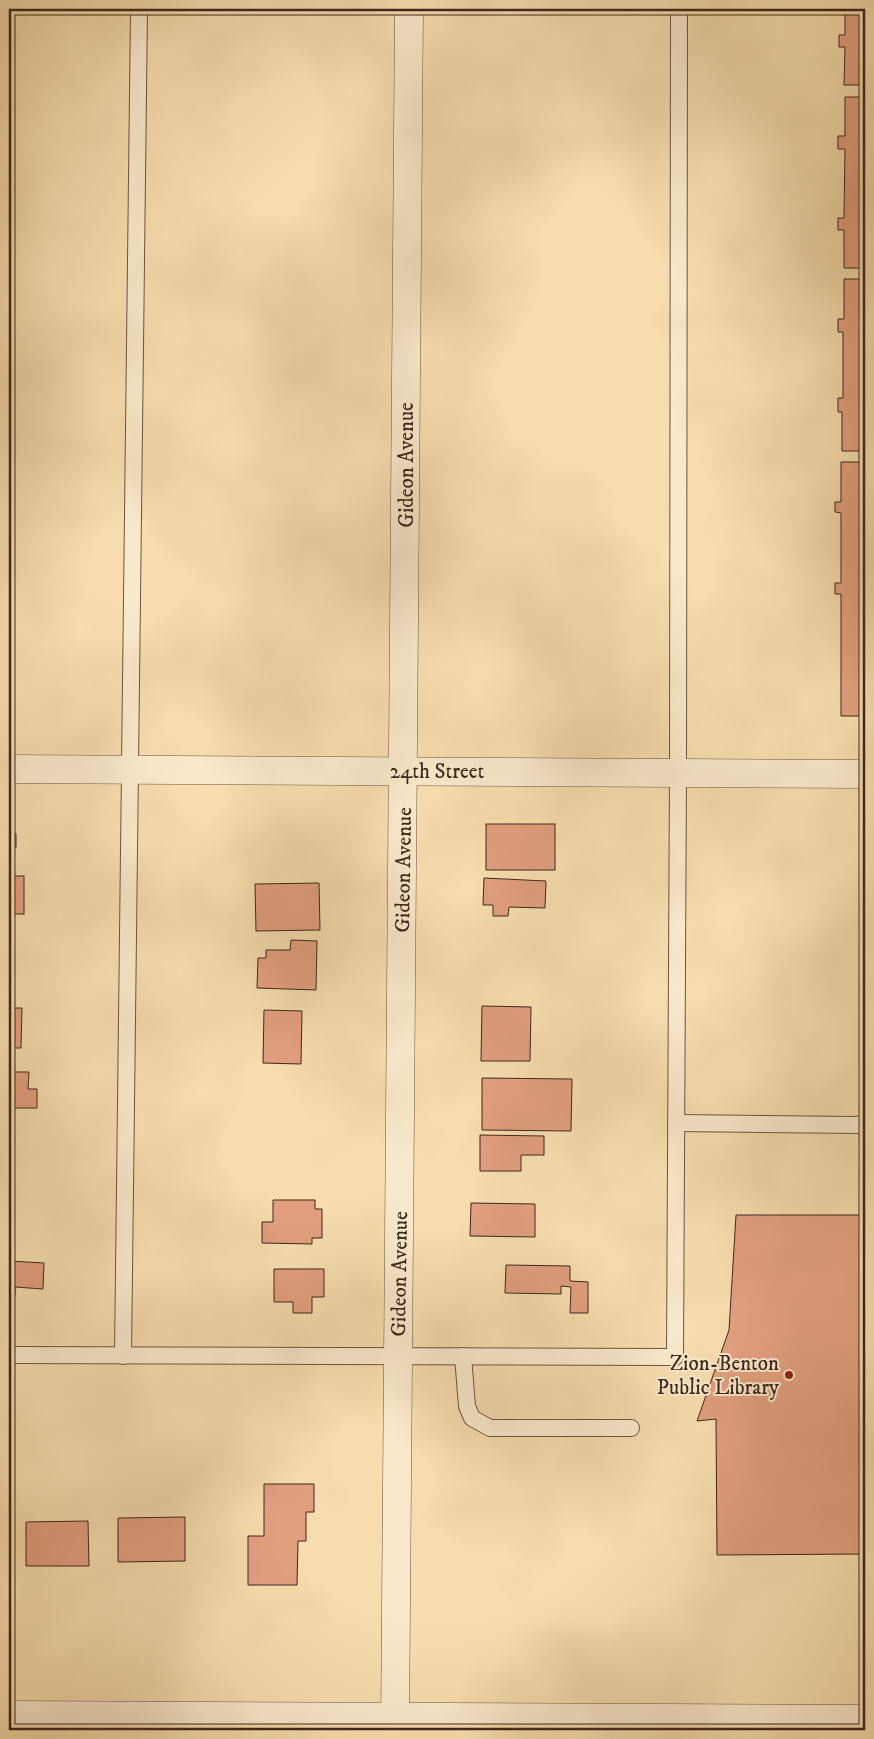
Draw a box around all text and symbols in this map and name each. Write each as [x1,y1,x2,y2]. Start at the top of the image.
street label: Gideon Avenue [394,402,420,528]
street label: 24th Street [390,759,484,785]
street label: Gideon Avenue [390,807,418,933]
street label: Gideon Avenue [386,1211,414,1337]
place label: Zion-Benton Public Library [657,1351,780,1401]
marker: Zion-Benton Public Library [783,1369,795,1381]

